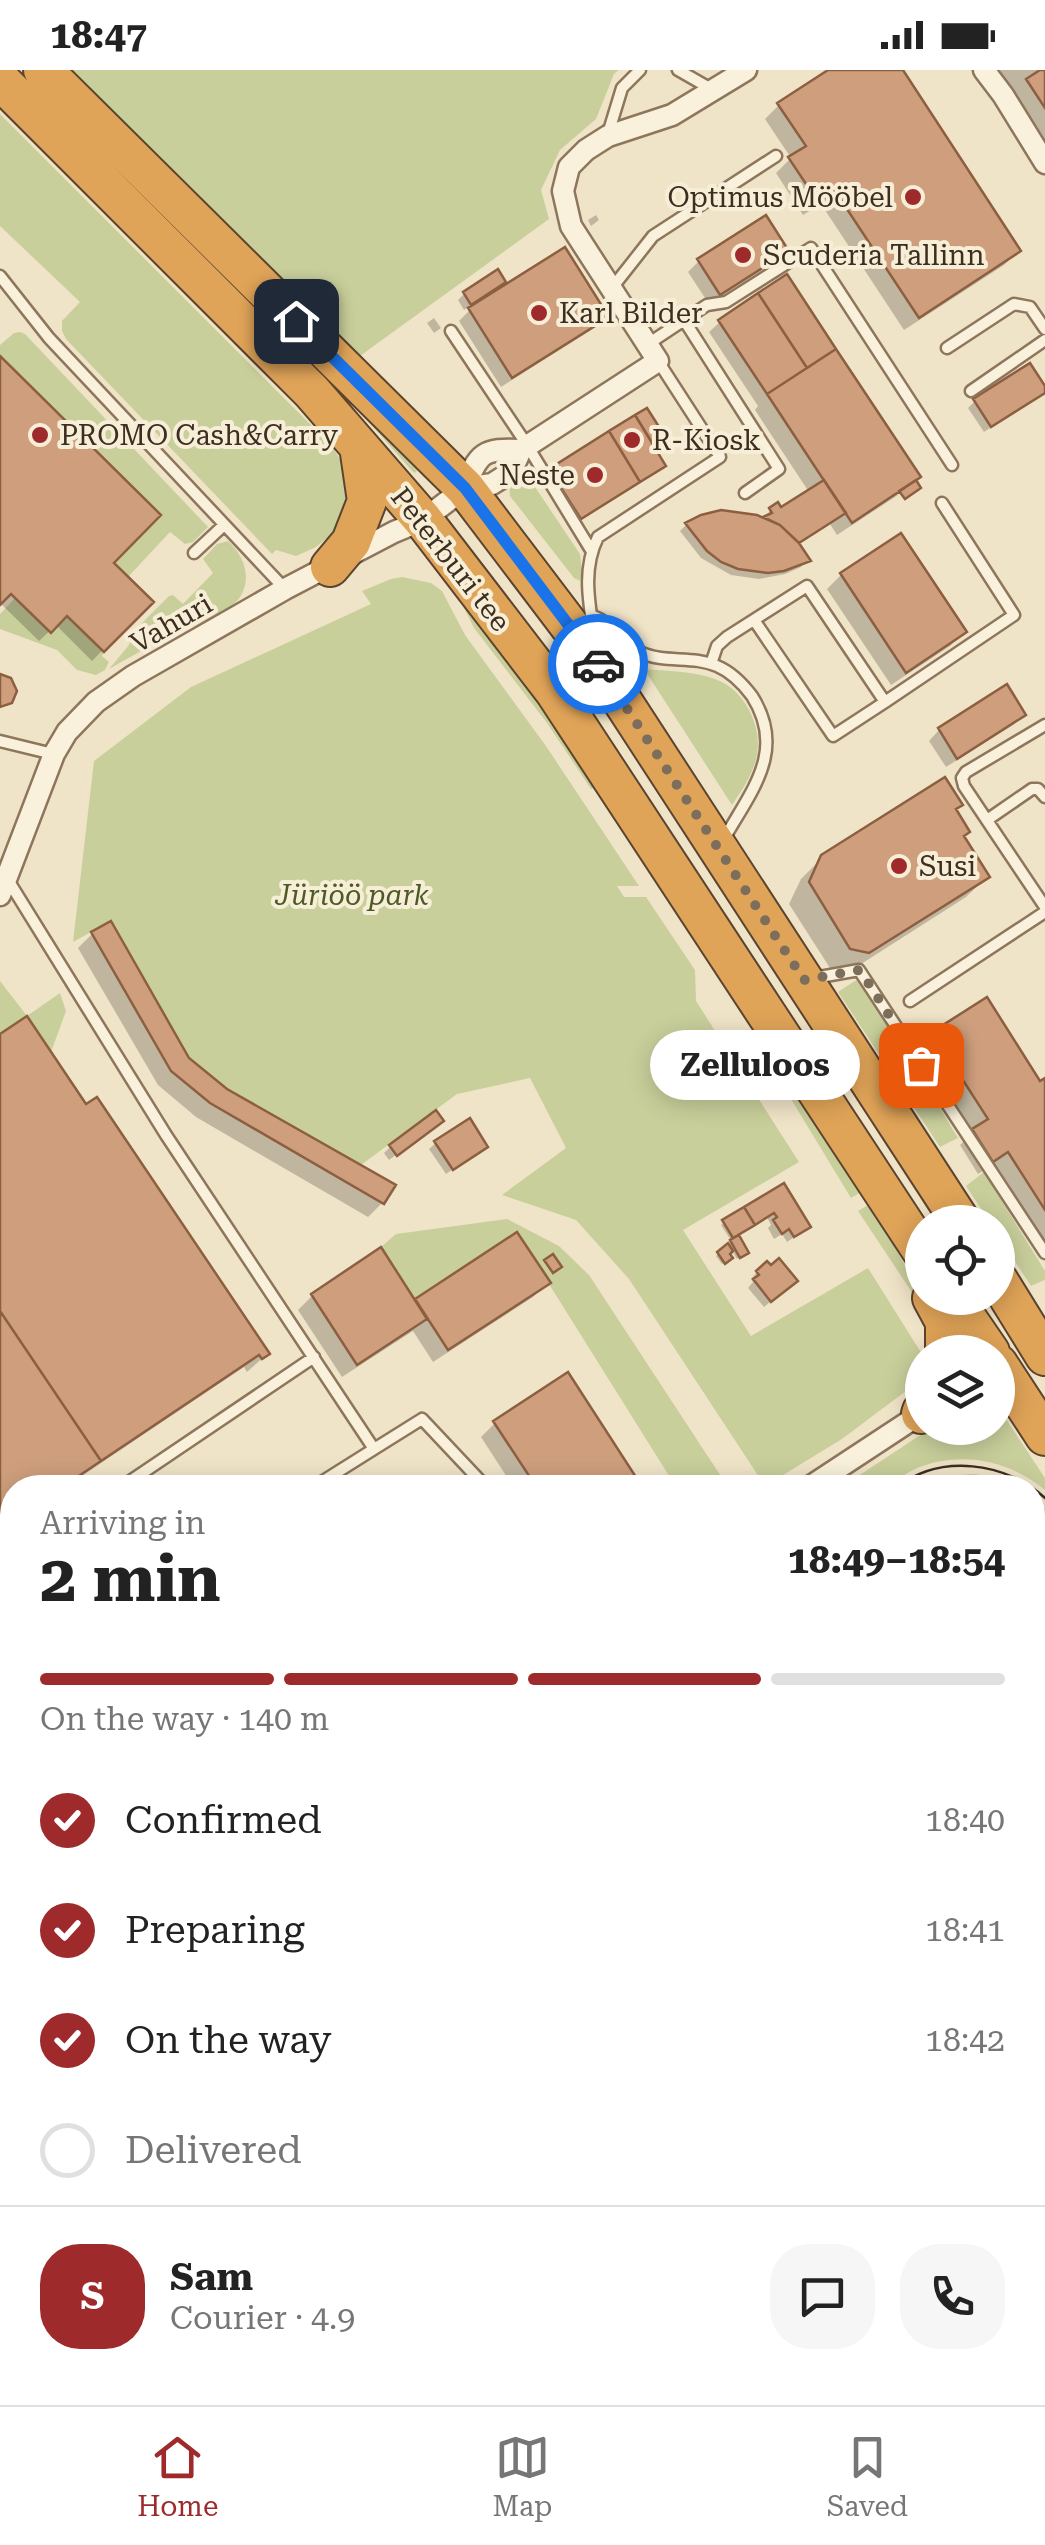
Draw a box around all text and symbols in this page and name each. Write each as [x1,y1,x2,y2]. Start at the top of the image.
text: 18:47 [50,13,147,57]
place label: Optimus Mööbel [667,181,893,214]
marker: Optimus Mööbel [902,186,924,208]
place label: Scuderia Tallinn [763,239,984,272]
marker: Scuderia Tallinn [732,244,754,266]
pin [254,279,339,364]
icon: home [269,294,324,349]
place label: Karl Bilder [559,297,703,330]
marker: Karl Bilder [528,302,550,324]
place label: PROMO Cash&Carry [60,419,338,452]
marker: PROMO Cash&Carry [29,424,51,446]
place label: R-Kiosk [652,424,761,457]
marker: R-Kiosk [621,429,643,451]
place label: Neste [499,459,575,492]
marker: Neste [584,464,606,486]
street label: Peterburi tee [384,481,517,638]
street label: Vahuri [125,587,218,660]
courier [548,614,648,714]
icon: car [571,637,626,692]
place label: Susi [919,850,976,883]
marker: Susi [888,855,910,877]
park label: Jüriöö park [274,879,429,912]
pin [879,1023,964,1108]
callout: Zelluloos [651,1030,861,1100]
icon: bag [894,1038,949,1093]
text: Zelluloos [680,1046,830,1084]
map controls [905,1205,1015,1445]
button: locate [905,1205,1015,1315]
button: layers [905,1335,1015,1445]
text: Arriving in [40,1504,205,1542]
text: 18:49–18:54 [788,1538,1005,1582]
text: 2 min [40,1541,221,1617]
text: On the way · 140 m [40,1700,329,1738]
icon: check [40,1793,95,1848]
text: Confirmed [125,1798,322,1842]
text: 18:40 [925,1801,1005,1839]
icon: check [40,1903,95,1958]
text: Preparing [125,1908,305,1952]
text: 18:41 [925,1911,1005,1949]
icon: check [40,2013,95,2068]
text: On the way [125,2018,331,2062]
text: 18:42 [925,2021,1005,2059]
text: Delivered [125,2128,302,2172]
button: chat [770,2244,875,2349]
button: phone [900,2244,1005,2349]
text: Sam [170,2255,253,2299]
text: S [81,2274,104,2318]
text: Courier · 4.9 [170,2299,355,2337]
tab: Home [137,2430,218,2523]
tab: Map [493,2430,552,2523]
tab: Saved [827,2430,908,2523]

